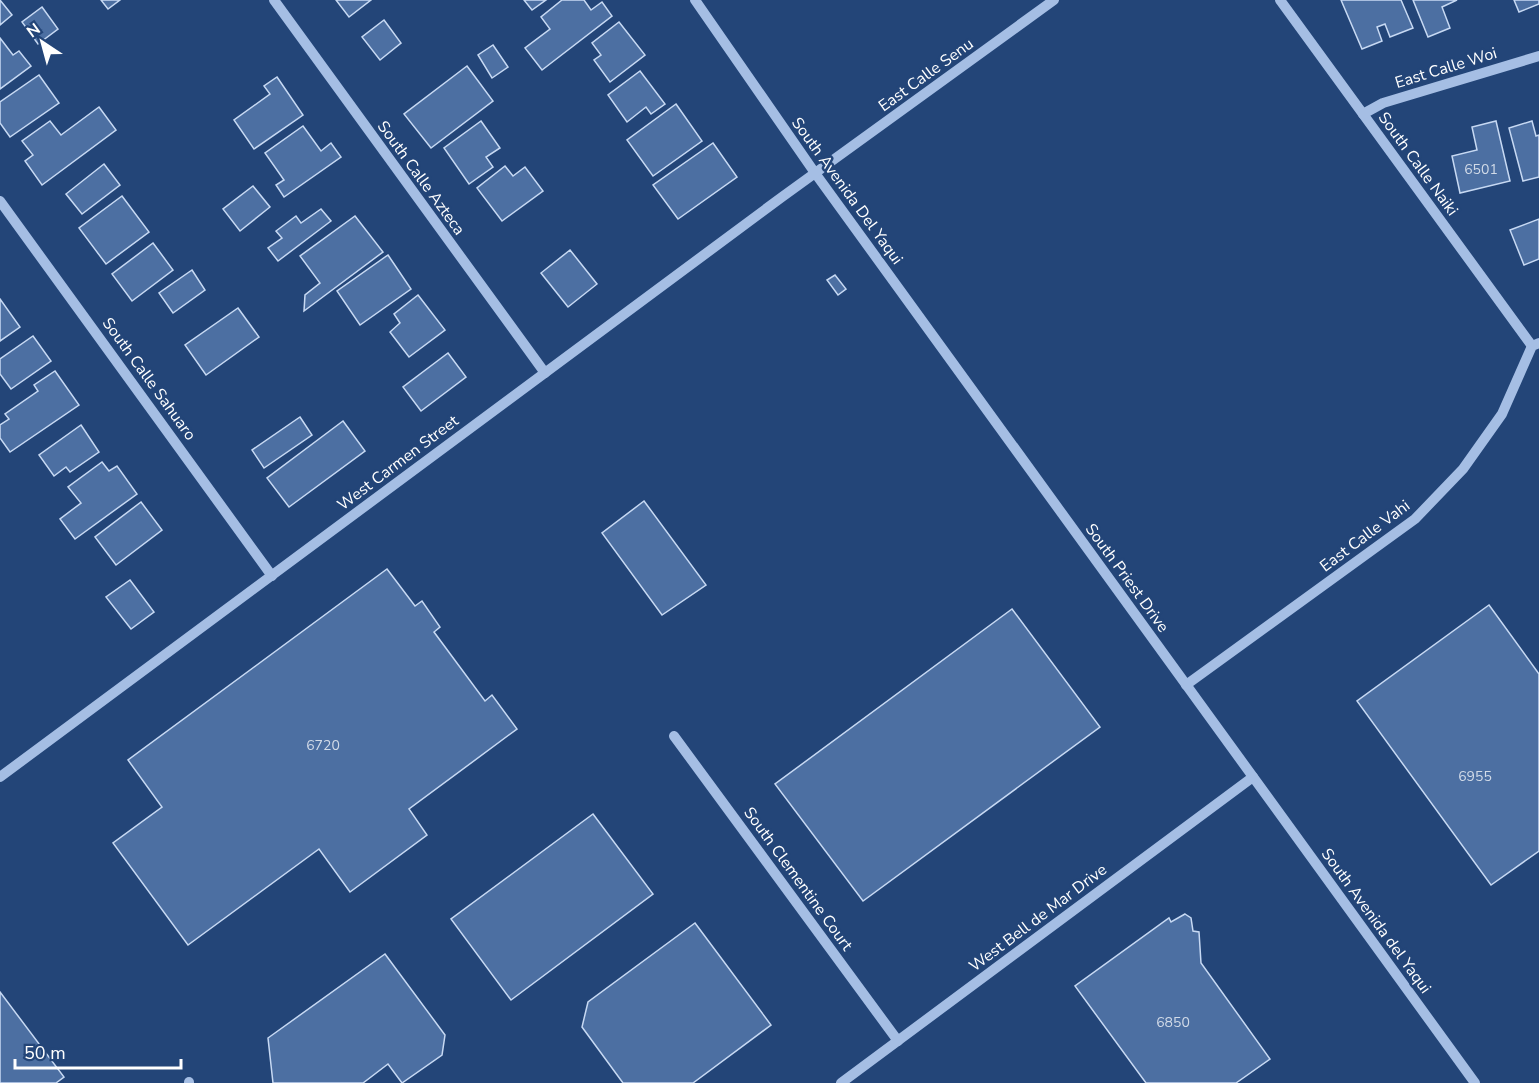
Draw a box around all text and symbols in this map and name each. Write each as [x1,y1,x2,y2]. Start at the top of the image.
north arrow [12,12,72,72]
text: N [22,18,45,43]
street label: East Calle Senu [874,33,978,117]
street label: East Calle Woi [1392,42,1500,94]
street label: South Calle Naiki [1373,108,1463,220]
street label: South Avenida Del Yaqui [786,113,908,269]
street label: South Calle Azteca [372,116,470,240]
house number: 6501 [1464,160,1498,179]
street label: South Calle Sahuaro [97,313,201,445]
street label: West Carmen Street [333,410,463,516]
street label: East Calle Vahi [1315,495,1415,577]
street label: South Priest Drive [1080,519,1174,637]
house number: 6720 [306,736,340,755]
house number: 6955 [1458,767,1492,786]
street label: South Clementine Court [738,803,858,956]
street label: South Avenida del Yaqui [1316,844,1436,998]
street label: West Bell de Mar Drive [965,859,1111,977]
house number: 6850 [1156,1013,1190,1032]
scale bar [15,1032,182,1070]
text: 50 m [24,1041,66,1065]

